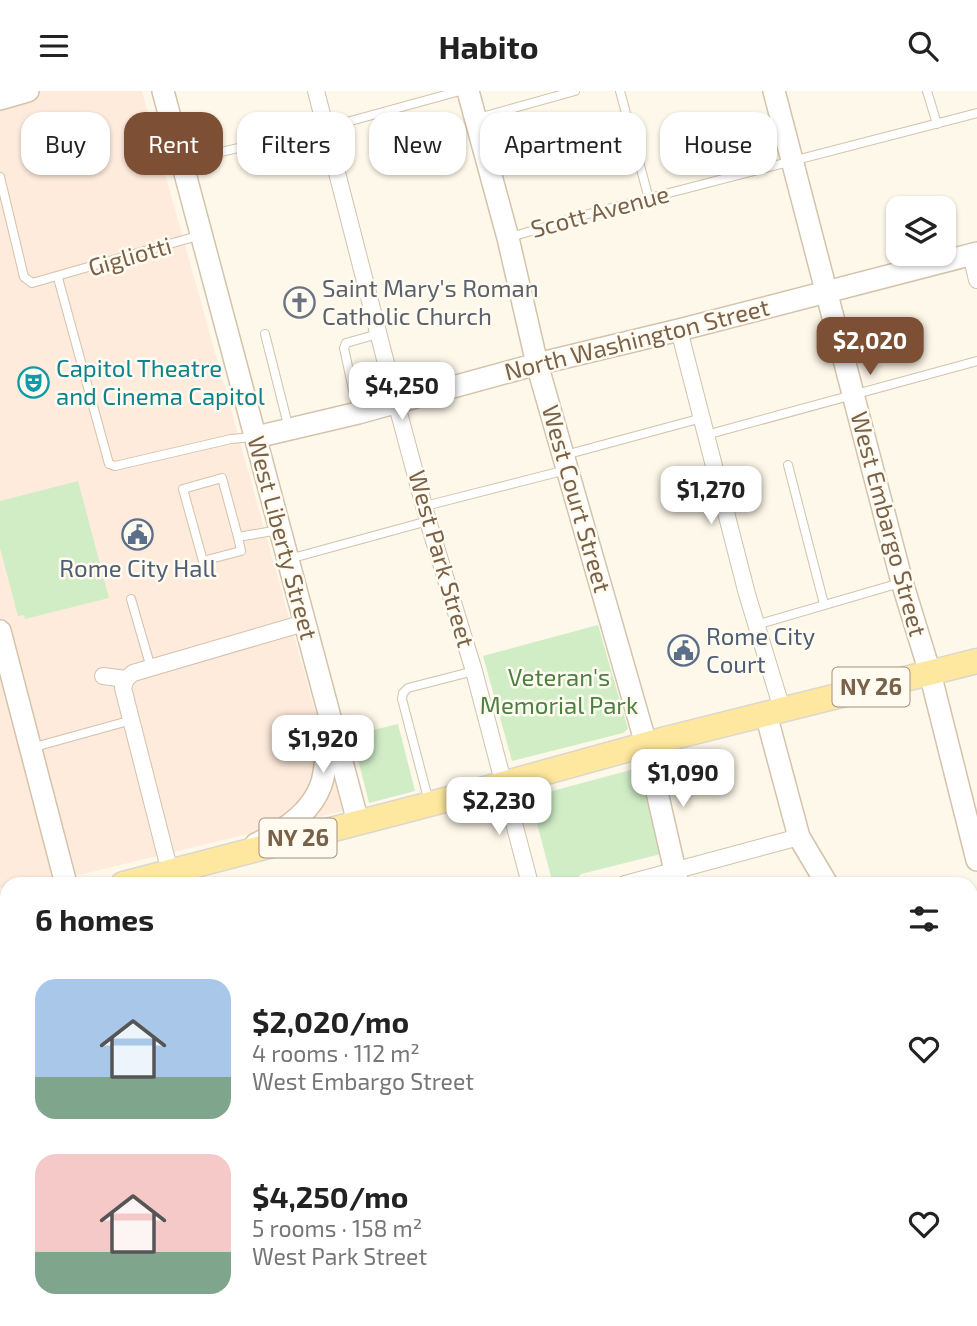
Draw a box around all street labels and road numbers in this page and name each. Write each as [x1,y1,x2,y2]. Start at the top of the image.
street label: Scott Avenue [527,178,672,243]
street label: Gigliotti [85,230,175,281]
street label: North Washington Street [501,292,772,386]
street label: West Court Street [537,401,618,596]
street label: West Embargo Street [845,408,933,639]
street label: West Liberty Street [242,433,325,643]
street label: West Park Street [403,467,482,650]
road number: NY 26 [832,667,910,707]
road number: NY 26 [260,818,336,857]

